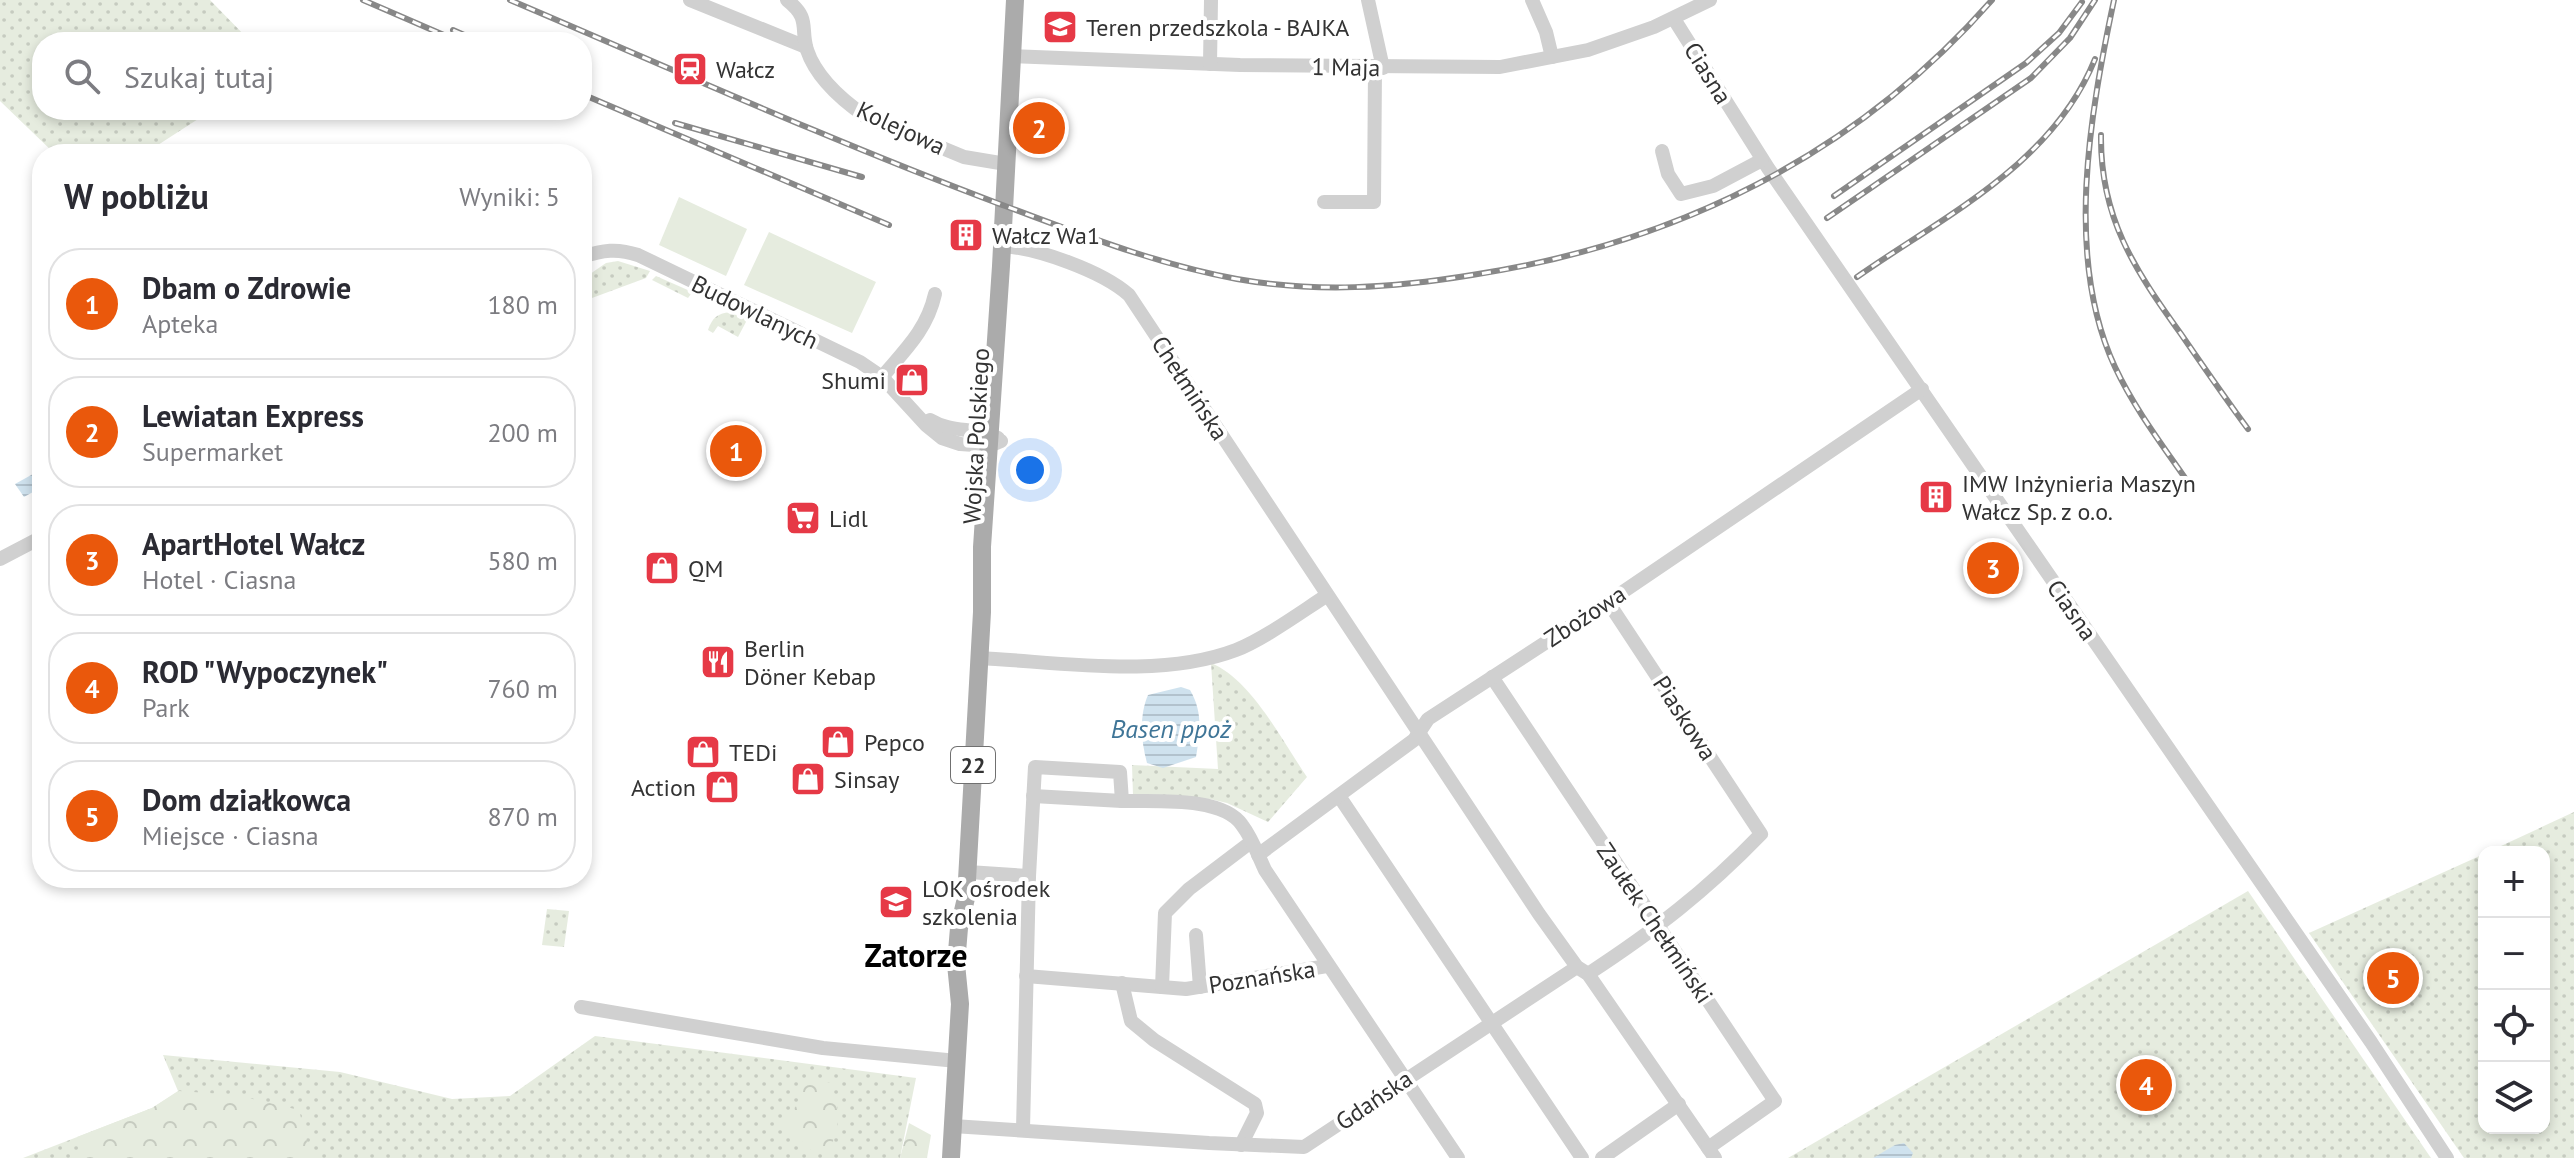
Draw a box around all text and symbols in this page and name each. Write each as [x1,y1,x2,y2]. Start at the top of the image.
school or university icon: Teren przedszkola - BAJKA [1041,8,1079,46]
place label: Teren przedszkola - BAJKA [1086,12,1349,43]
search box [32,32,592,120]
street label: Ciasna [1677,36,1739,110]
station icon: Wałcz [671,50,709,88]
street label: 1 Maja [1311,51,1381,83]
icon: search [60,54,104,98]
place label: Wałcz [716,54,775,85]
text: Szukaj tutaj [124,57,274,96]
street label: Kolejowa [852,94,950,162]
pin: 2 [1013,98,1065,158]
text: W pobliżu [64,174,209,218]
text: Wyniki: 5 [459,180,560,213]
building icon: Wałcz Wa1 [947,216,985,254]
place label: Wałcz Wa1 [992,220,1100,251]
text: Dbam o Zdrowie [142,268,351,307]
street label: Budowlanych [687,268,823,356]
text: 1 [85,288,99,321]
text: 180 m [487,288,558,321]
text: Apteka [142,307,218,340]
street label: Chełmińska [1145,330,1235,446]
street label: Wojska Polskiego [956,347,996,525]
shop icon: Shumi [893,361,931,399]
place label: Shumi [821,365,886,396]
text: Lewiatan Express [142,396,364,435]
text: 2 [85,416,99,449]
text: 200 m [487,416,558,449]
pin: 1 [710,421,762,481]
text: Supermarket [142,435,283,468]
your location [1010,450,1050,490]
place label: IMW Inżynieria Maszyn Wałcz Sp. z o.o. [1962,468,2196,527]
building icon: IMW Inżynieria Maszyn Wałcz Sp. z o.o. [1917,478,1955,516]
supermarket icon: Lidl [784,499,822,537]
place label: Lidl [829,503,868,534]
text: ApartHotel Wałcz [142,524,365,563]
pin: 3 [1967,538,2019,598]
text: 3 [85,544,99,577]
text: 580 m [487,544,558,577]
shop icon: QM [643,549,681,587]
place label: QM [688,553,723,584]
text: Hotel · Ciasna [142,563,296,596]
street label: Ciasna [2040,574,2104,646]
street label: Zbożowa [1538,578,1632,654]
place label: Berlin Döner Kebap [744,633,876,692]
restaurant icon: Berlin Döner Kebap [699,643,737,681]
text: ROD "Wypoczynek" [142,652,388,691]
street label: Piaskowa [1646,670,1724,766]
text: 4 [85,672,99,705]
text: 760 m [487,672,558,705]
text: Park [142,691,190,724]
water label: Basen ppoż [1111,712,1232,745]
shop icon: Pepco [819,723,857,761]
place label: Pepco [864,727,925,758]
shop icon: TEDi [684,733,722,771]
place label: TEDi [729,737,777,768]
road number: 22 [951,747,995,783]
shop icon: Sinsay [789,760,827,798]
place label: Sinsay [834,764,900,795]
shop icon: Action [703,768,741,806]
place label: Action [631,772,696,803]
text: Dom działkowca [142,780,351,819]
text: 5 [85,800,99,833]
text: 870 m [487,800,558,833]
text: Miejsce · Ciasna [142,819,319,852]
street label: Zaułek Chełmiński [1590,837,1720,1009]
map controls [2478,846,2550,1134]
button: + [2478,846,2550,918]
place label: LOK ośrodek szkolenia [922,873,1051,932]
school or university icon: LOK ośrodek szkolenia [877,883,915,921]
button: − [2478,918,2550,990]
district label: Zatorze [865,934,967,976]
pin: 5 [2367,948,2419,1008]
street label: Poznańska [1207,953,1317,1001]
button: locate [2478,990,2550,1062]
pin: 4 [2120,1055,2172,1115]
button: layers [2478,1062,2550,1134]
street label: Gdańska [1330,1063,1418,1137]

